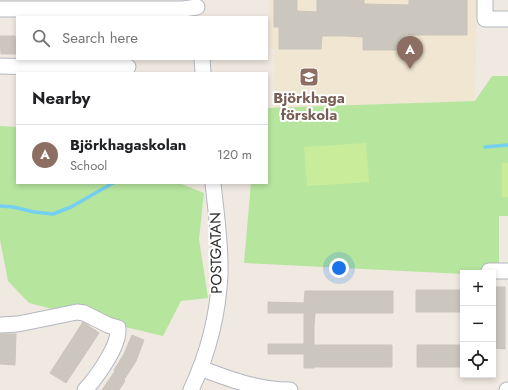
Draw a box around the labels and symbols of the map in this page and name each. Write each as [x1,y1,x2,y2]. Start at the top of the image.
pin: A [397,36,423,69]
school or university icon: Björkhaga förskola [298,66,320,88]
place label: Björkhaga förskola [273,87,345,126]
street label: POSTGATAN [204,212,228,294]
your location [329,258,349,278]

